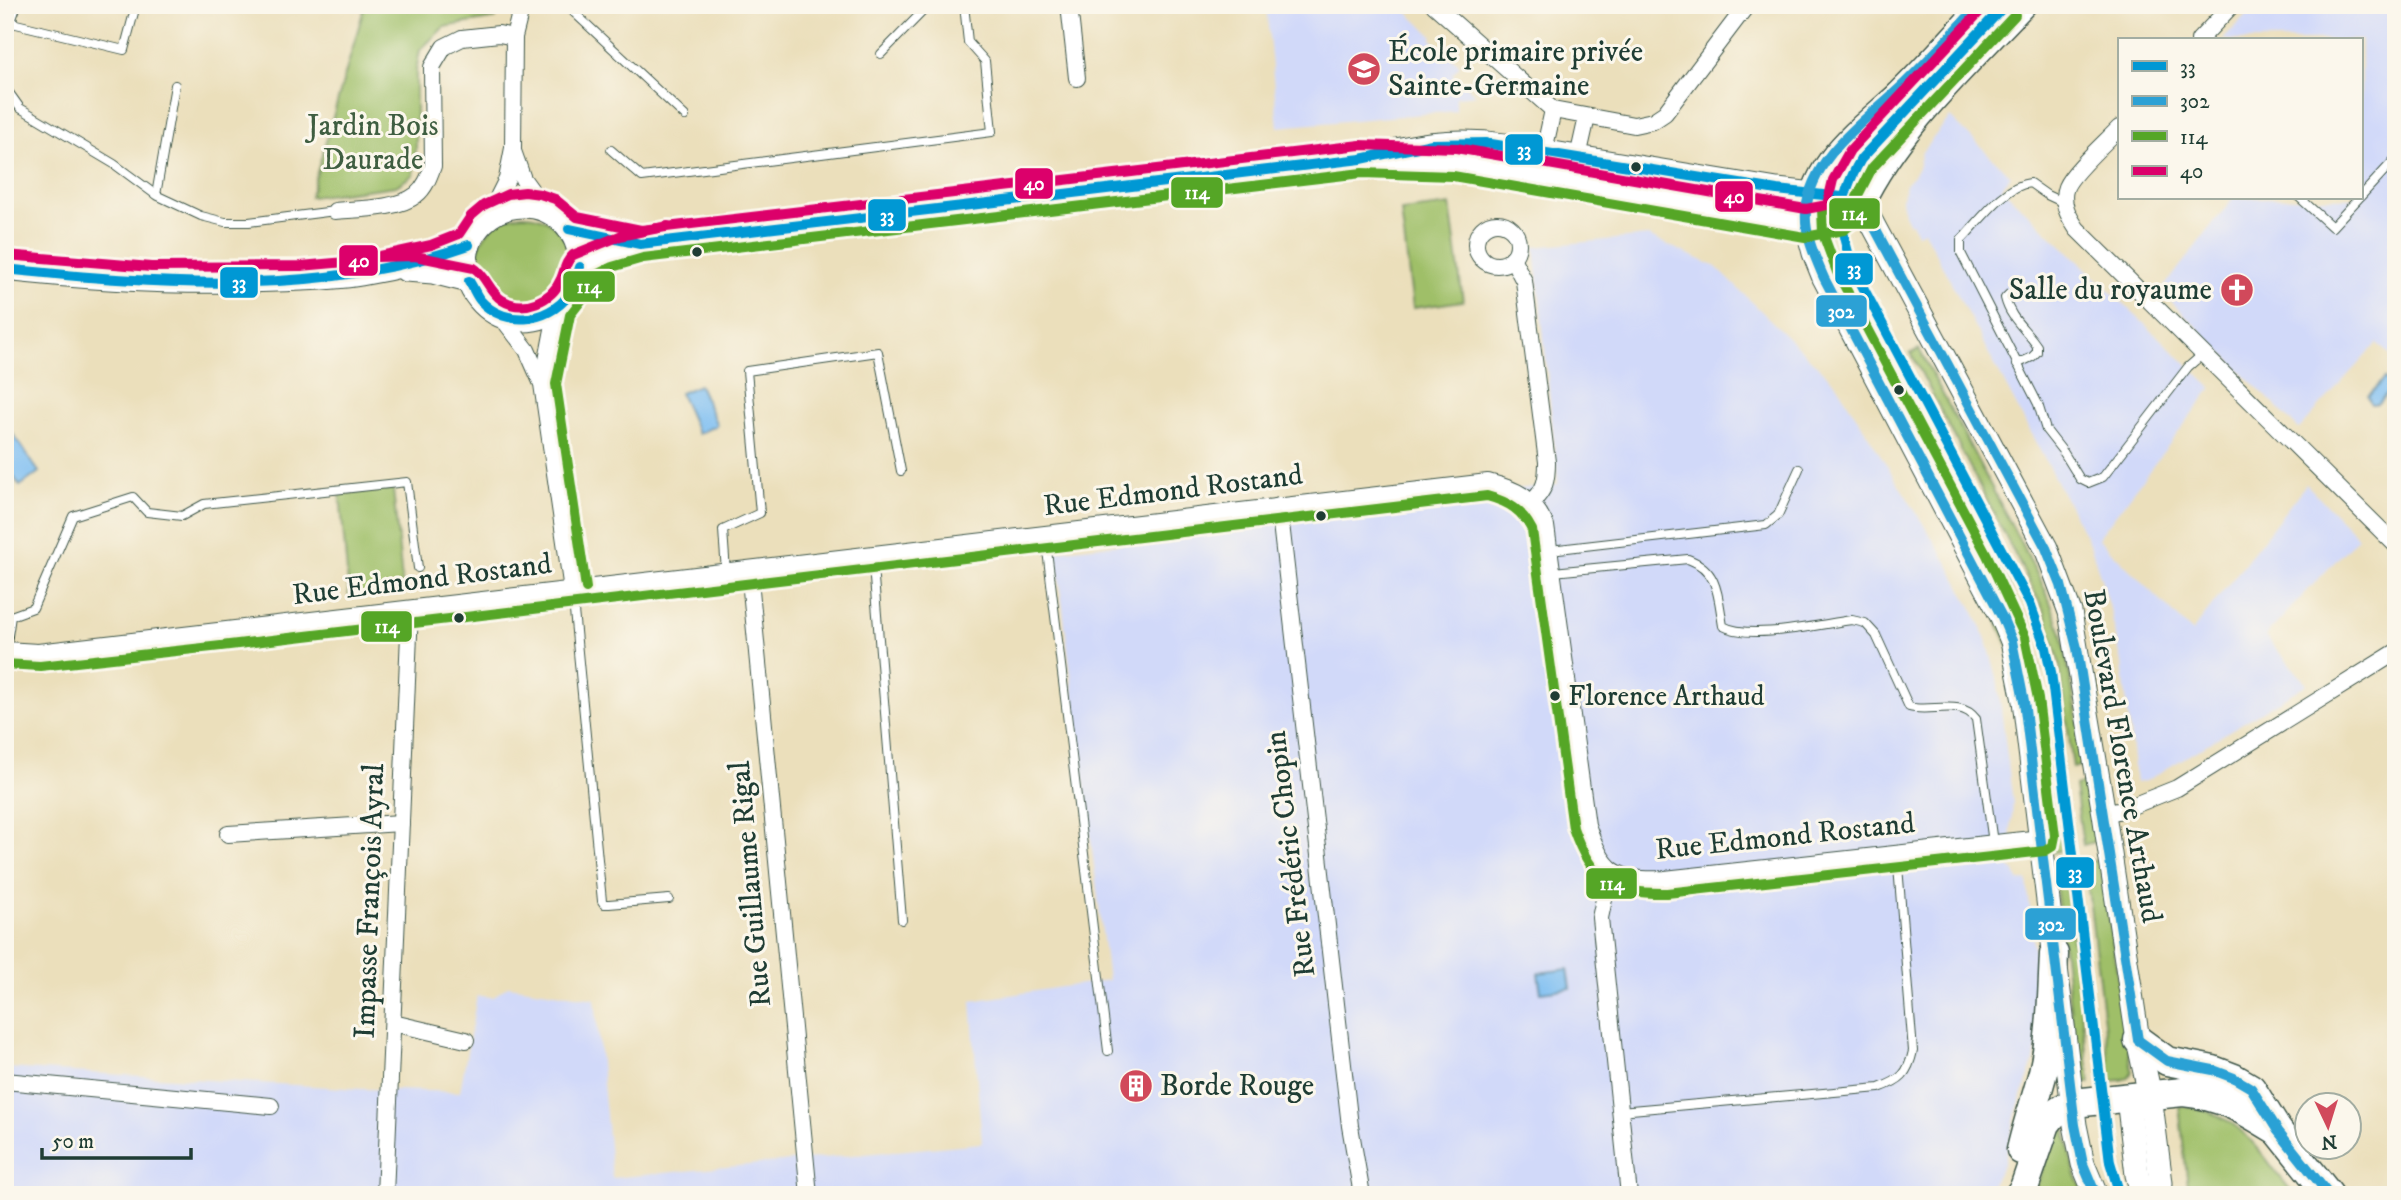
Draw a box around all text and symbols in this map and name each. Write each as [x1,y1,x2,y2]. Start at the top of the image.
place label: École primaire privée Sainte-Germaine [1388,33,1643,105]
legend [2118,38,2362,200]
school or university icon: École primaire privée Sainte-Germaine [1345,50,1383,88]
text: 33 [2180,55,2196,81]
text: 302 [2180,89,2210,115]
park label: Jardin Bois Daurade [304,108,439,179]
text: 114 [2180,125,2208,151]
line badge: 33 [1504,133,1544,166]
text: 33 [1517,139,1531,162]
text: 40 [2180,159,2203,185]
unlabelled marker [1629,160,1643,174]
line badge: 40 [1014,167,1054,200]
text: 40 [1023,173,1045,196]
line badge: 114 [1170,176,1224,209]
line badge: 40 [1714,180,1754,213]
text: 114 [1185,182,1211,205]
text: 40 [1723,186,1745,209]
line badge: 114 [1828,197,1881,230]
line badge: 33 [867,198,907,232]
text: 114 [1842,203,1868,226]
text: 33 [880,205,894,228]
line badge: 40 [338,244,379,277]
unlabelled marker [690,245,704,259]
text: 40 [348,250,370,273]
line badge: 33 [1834,252,1874,286]
text: 33 [1847,258,1861,281]
line badge: 33 [219,266,259,299]
line badge: 114 [562,270,616,303]
church icon: Salle du royaume [2218,271,2256,309]
text: 33 [232,272,246,295]
place label: Salle du royaume [2009,272,2212,309]
text: 114 [577,276,603,299]
line badge: 302 [1815,294,1868,328]
text: 302 [1828,301,1855,324]
unlabelled marker [1892,383,1906,397]
street label: Rue Edmond Rostand [1041,457,1305,525]
unlabelled marker [1314,509,1328,523]
street label: Rue Edmond Rostand [290,546,554,614]
street label: Boulevard Florence Arthaud [2074,586,2170,926]
line badge: 114 [360,610,413,643]
unlabelled marker [452,611,466,625]
text: 114 [375,616,401,639]
place label: Florence Arthaud [1568,679,1765,714]
marker: Florence Arthaud [1548,689,1562,703]
street label: Rue Frédéric Chopin [1257,728,1324,979]
street label: Rue Guillaume Rigal [722,759,780,1009]
street label: Impasse François Ayral [347,763,393,1039]
street label: Rue Edmond Rostand [1653,805,1917,869]
line badge: 33 [2055,856,2095,889]
text: 33 [2068,862,2082,885]
line badge: 114 [1585,867,1638,900]
text: 114 [1600,873,1626,896]
line badge: 302 [2024,907,2077,941]
text: 302 [2038,914,2065,937]
building icon: Borde Rouge [1117,1067,1155,1105]
place label: Borde Rouge [1160,1068,1314,1105]
north arrow [2292,1092,2362,1162]
scale bar [42,1116,191,1160]
text: 50 m [52,1129,94,1155]
text: N [2320,1129,2338,1154]

